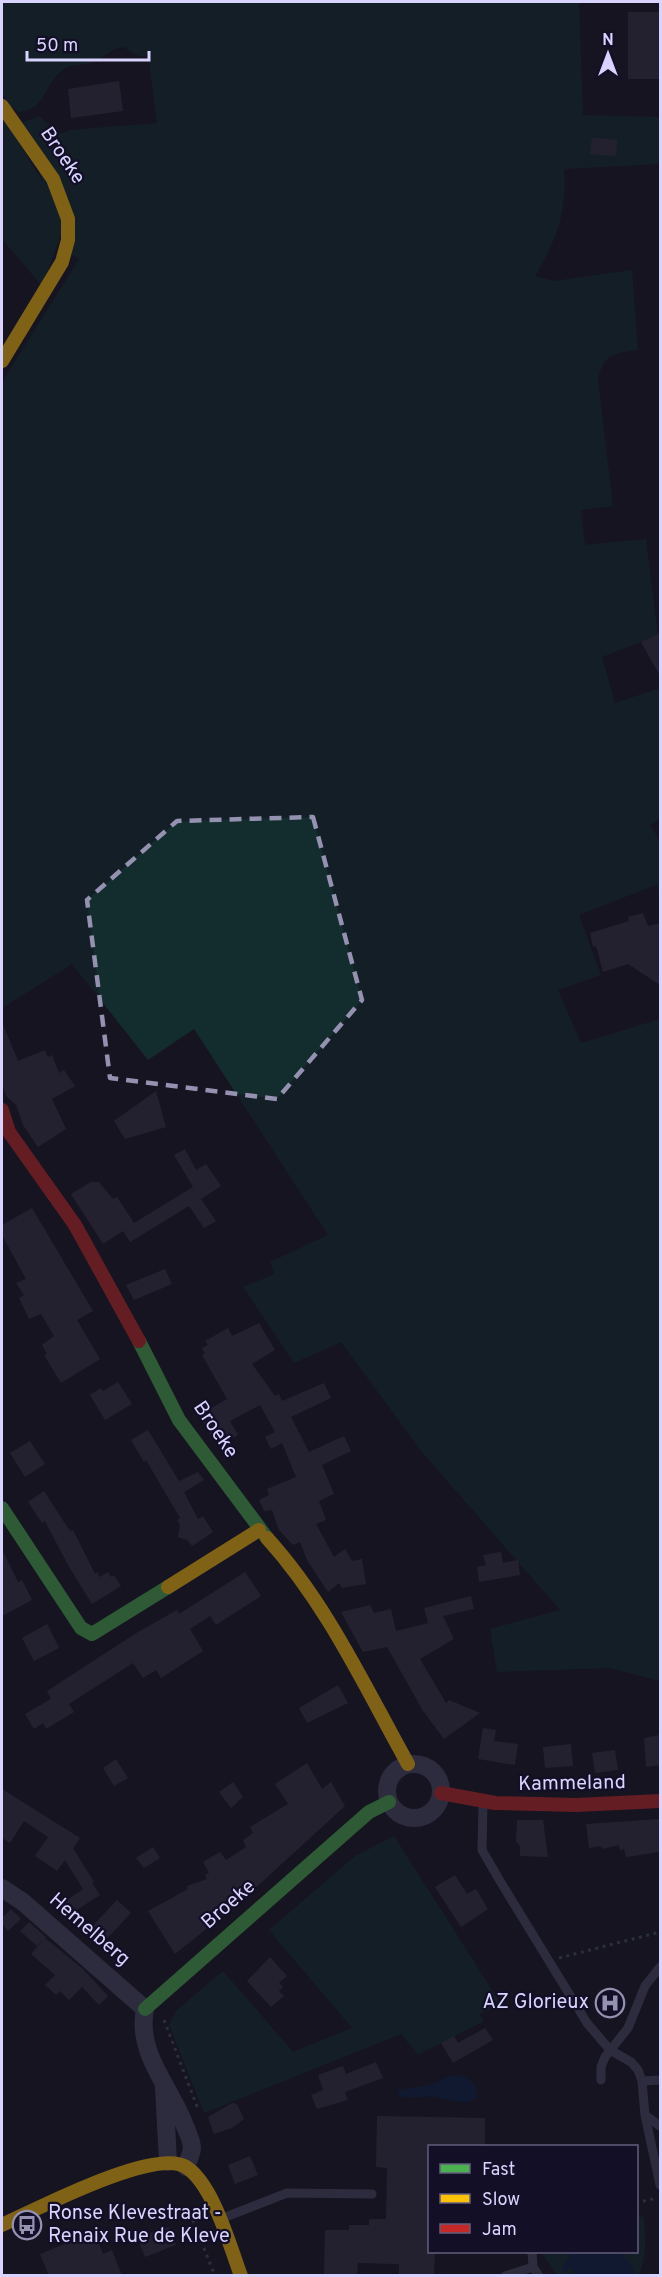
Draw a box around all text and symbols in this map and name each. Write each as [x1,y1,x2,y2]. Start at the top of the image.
scale bar [27,24,148,62]
north arrow [578,24,638,84]
text: N [602,31,614,51]
text: 50 m [36,35,78,58]
street label: Broeke [33,122,91,190]
street label: Broeke [186,1396,244,1464]
street label: Kammeland [518,1770,626,1798]
street label: Broeke [197,1874,261,1936]
street label: Hemelberg [43,1888,135,1972]
hospital icon: AZ Glorieux [594,1987,626,2019]
place label: AZ Glorieux [482,1990,589,2016]
legend [428,2145,638,2253]
text: Fast [482,2159,515,2182]
text: Slow [482,2189,520,2212]
place label: Ronse Klevestraat - Renaix Rue de Kleve [48,2201,230,2250]
bus stop icon: Ronse Klevestraat - Renaix Rue de Kleve [11,2209,43,2241]
text: Jam [482,2219,517,2242]

